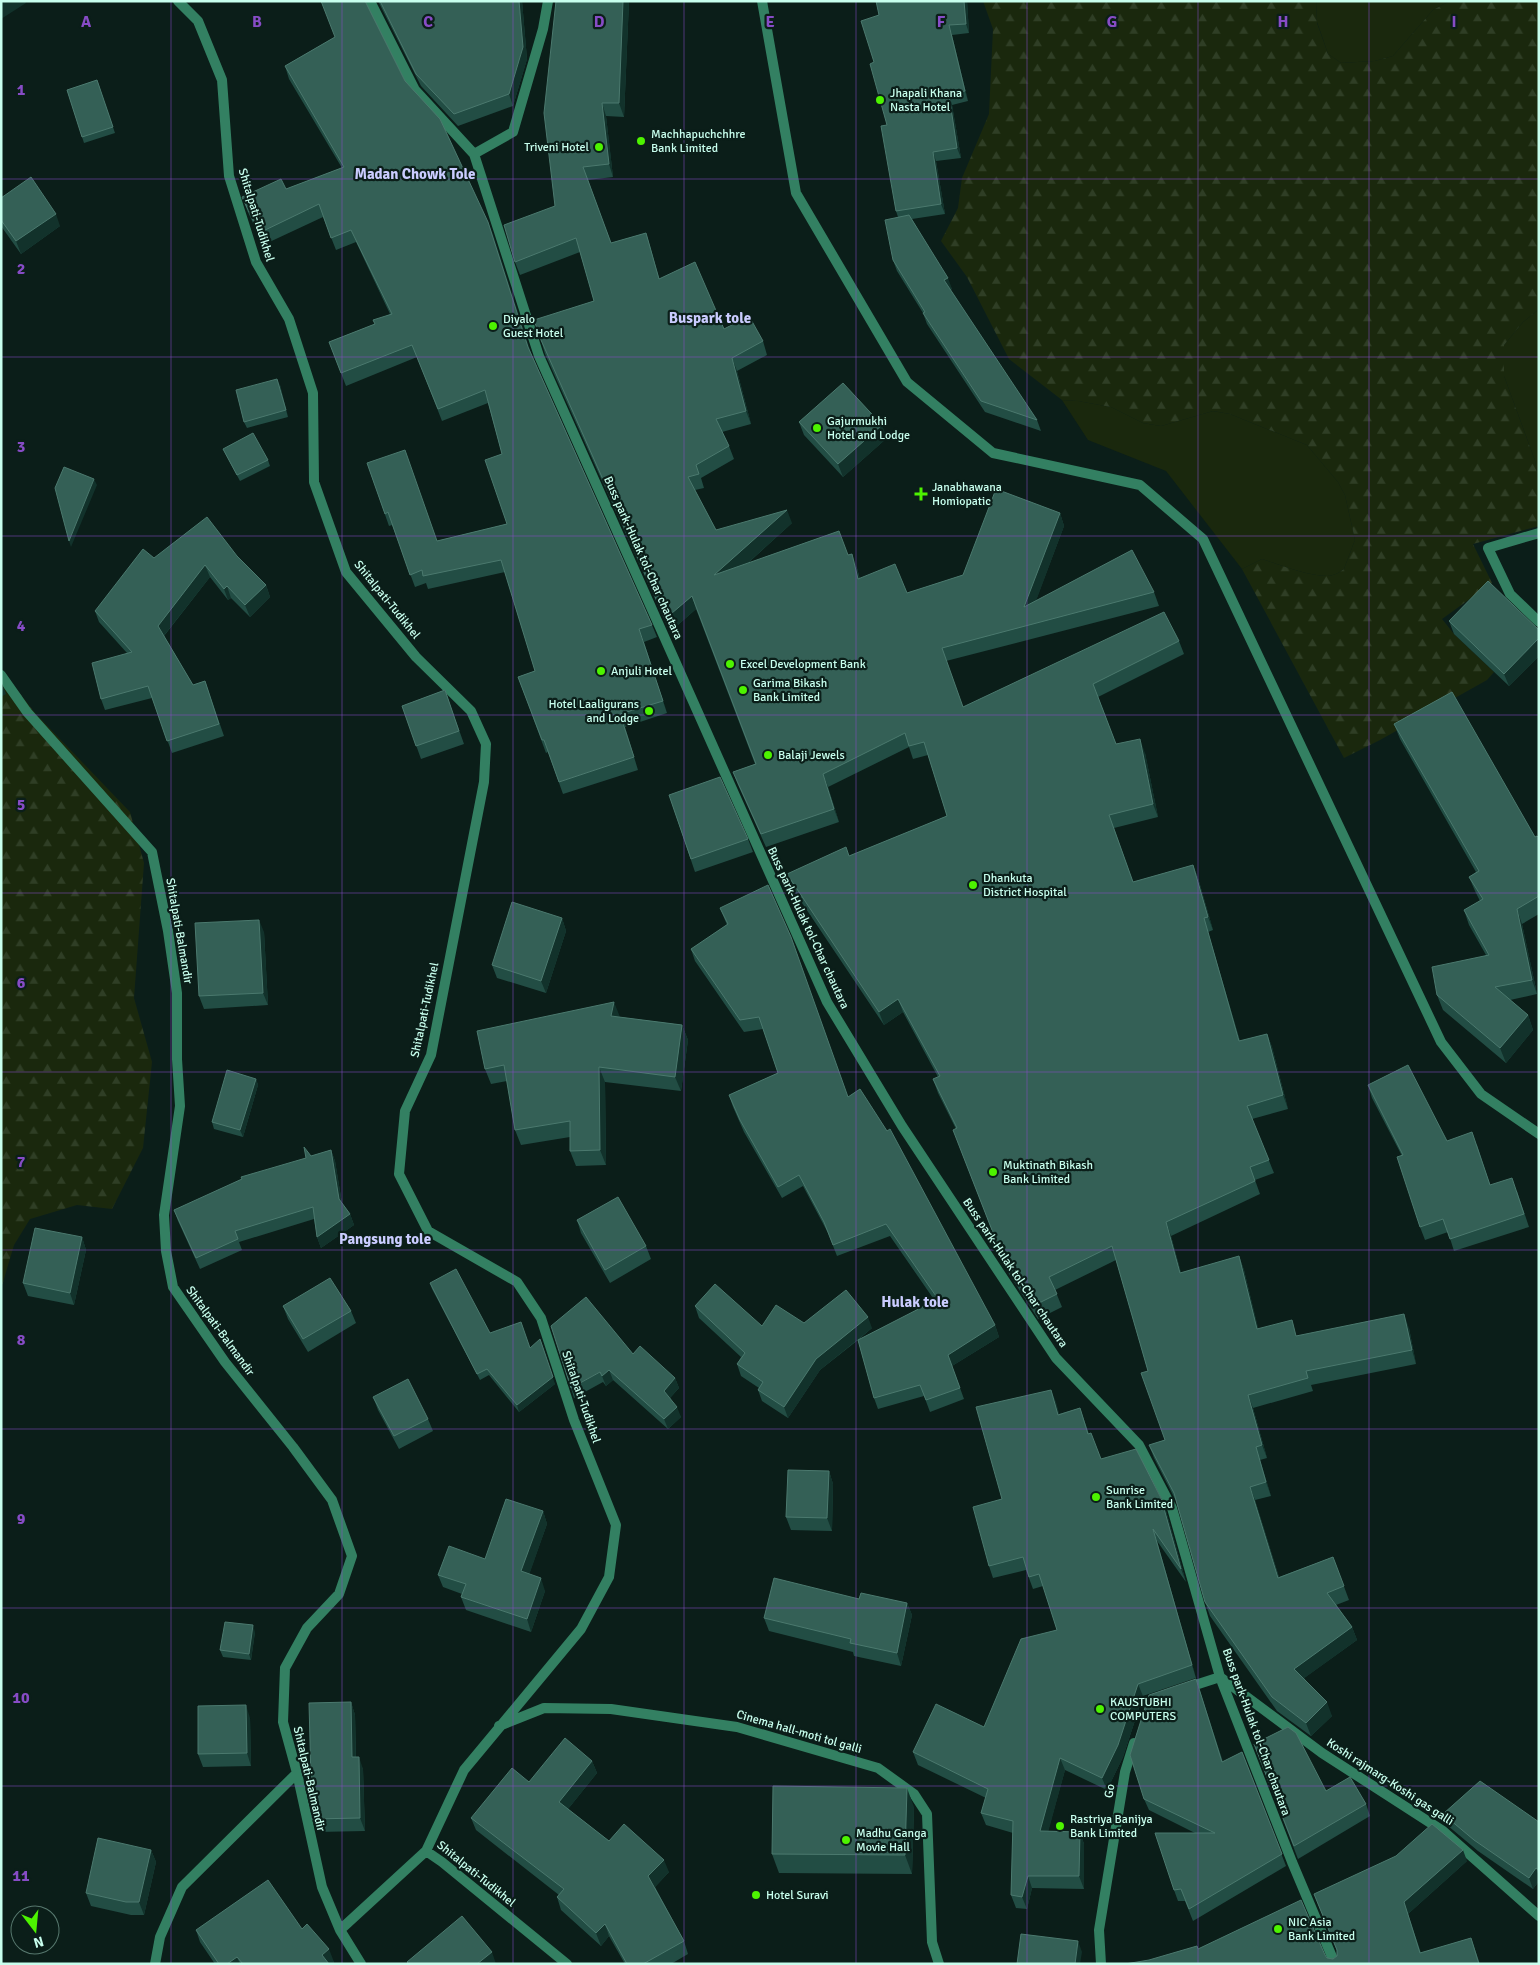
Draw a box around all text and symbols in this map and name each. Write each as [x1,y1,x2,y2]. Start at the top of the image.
text: A [81,12,92,32]
text: B [252,12,262,32]
text: C [423,12,433,32]
text: D [594,12,605,32]
text: E [765,12,775,32]
text: F [937,12,946,32]
text: G [1107,12,1117,32]
text: H [1278,12,1288,32]
text: I [1451,12,1457,32]
text: 1 [17,80,26,100]
place label: Jhapali Khana Nasta Hotel [890,86,962,115]
marker: Jhapali Khana Nasta Hotel [874,94,886,106]
place label: Machhapuchchhre Bank Limited [651,127,746,156]
marker: Machhapuchchhre Bank Limited [635,135,647,147]
place label: Triveni Hotel [524,140,589,155]
marker: Triveni Hotel [593,141,605,153]
district label: Madan Chowk Tole [354,165,476,183]
street label: Shitalpati-Tudikhel [235,167,277,264]
text: 2 [17,259,25,279]
district label: Buspark tole [669,309,751,327]
place label: Diyalo Guest Hotel [503,312,564,341]
marker: Diyalo Guest Hotel [487,320,499,332]
place label: Gajurmukhi Hotel and Lodge [827,414,910,443]
marker: Gajurmukhi Hotel and Lodge [811,422,823,434]
text: 3 [17,437,25,457]
street label: Buss park-Hulak tol-Char chautara [600,474,686,642]
place label: Janabhawana Homiopatic [932,480,1002,509]
marker: Janabhawana Homiopatic [914,487,928,501]
street label: Shitalpati-Tudikhel [351,558,424,643]
text: 4 [17,616,26,636]
place label: Excel Development Bank [740,657,866,672]
marker: Excel Development Bank [724,658,736,670]
place label: Anjuli Hotel [611,664,672,679]
marker: Anjuli Hotel [595,665,607,677]
place label: Garima Bikash Bank Limited [753,676,827,705]
marker: Garima Bikash Bank Limited [737,684,749,696]
place label: Hotel Laaligurans and Lodge [548,697,639,726]
marker: Hotel Laaligurans and Lodge [643,705,655,717]
place label: Balaji Jewels [778,748,845,763]
marker: Balaji Jewels [762,749,774,761]
text: 5 [17,795,25,815]
street label: Buss park-Hulak tol-Char chautara [764,845,852,1011]
place label: Dhankuta District Hospital [983,871,1067,900]
street label: Shitalpati-Balmandir [162,877,196,986]
marker: Dhankuta District Hospital [967,879,979,891]
street label: Shitalpati-Tudikhel [408,961,442,1059]
text: 6 [17,973,26,993]
text: 7 [17,1152,26,1172]
place label: Muktinath Bikash Bank Limited [1003,1158,1093,1187]
marker: Muktinath Bikash Bank Limited [987,1166,999,1178]
street label: Buss park-Hulak tol-Char chautara [959,1195,1071,1351]
district label: Pangsung tole [339,1230,431,1248]
street label: Shitalpati-Balmandir [182,1283,258,1379]
district label: Hulak tole [881,1293,949,1311]
text: 8 [17,1330,26,1350]
street label: Shitalpati-Tudikhel [558,1349,604,1446]
place label: Sunrise Bank Limited [1106,1483,1173,1512]
marker: Sunrise Bank Limited [1090,1491,1102,1503]
text: 9 [17,1509,26,1529]
street label: Buss park-Hulak tol-Char chautara [1219,1646,1293,1818]
text: 10 [12,1688,30,1708]
place label: KAUSTUBHI COMPUTERS [1110,1695,1176,1724]
marker: KAUSTUBHI COMPUTERS [1094,1703,1106,1715]
street label: Cinema hall-moti tol galli [735,1707,863,1757]
street label: Shitalpati-Balmandir [290,1725,329,1834]
street label: Koshi rajmarg-Koshi gas galli [1323,1735,1457,1829]
street label: Go [1101,1783,1119,1799]
place label: Rastriya Banijya Bank Limited [1070,1812,1153,1841]
marker: Rastriya Banijya Bank Limited [1054,1820,1066,1832]
place label: Madhu Ganga Movie Hall [856,1826,927,1855]
marker: Madhu Ganga Movie Hall [840,1834,852,1846]
street label: Shitalpati-Tudikhel [434,1838,519,1911]
text: 11 [12,1866,30,1886]
place label: Hotel Suravi [766,1888,829,1903]
marker: Hotel Suravi [750,1889,762,1901]
north arrow [10,1905,60,1955]
place label: NIC Asia Bank Limited [1288,1915,1355,1944]
marker: NIC Asia Bank Limited [1272,1923,1284,1935]
text: N [31,1933,45,1952]

